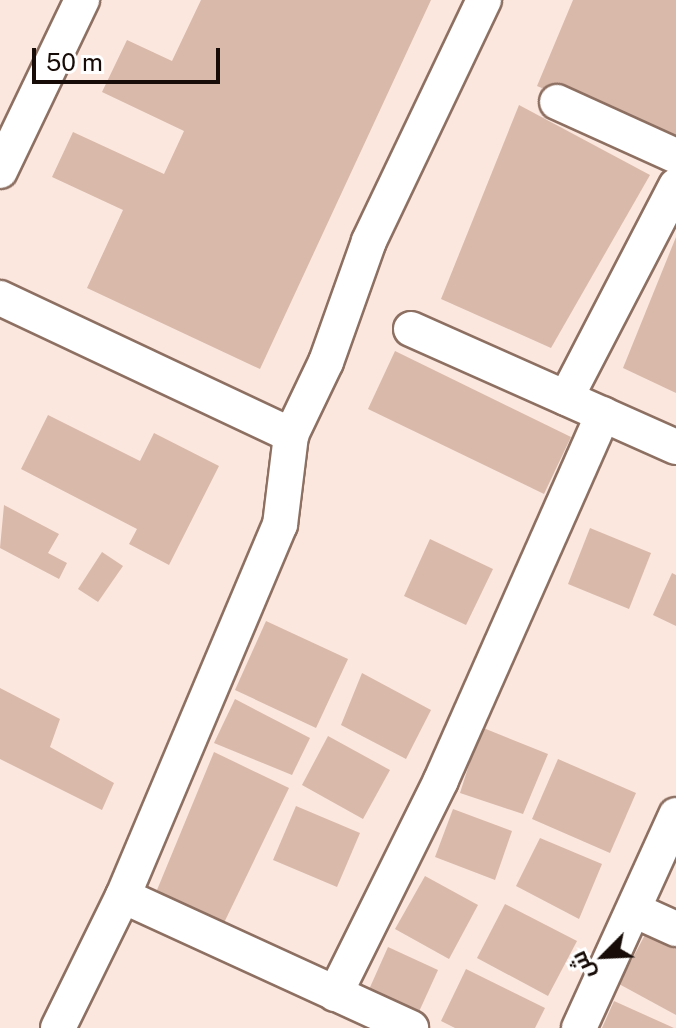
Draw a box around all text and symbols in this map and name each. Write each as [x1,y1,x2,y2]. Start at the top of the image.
scale bar [36,32,224,82]
text: 50 m [46,48,103,76]
north arrow [564,916,644,996]
text: ش [564,948,600,984]

